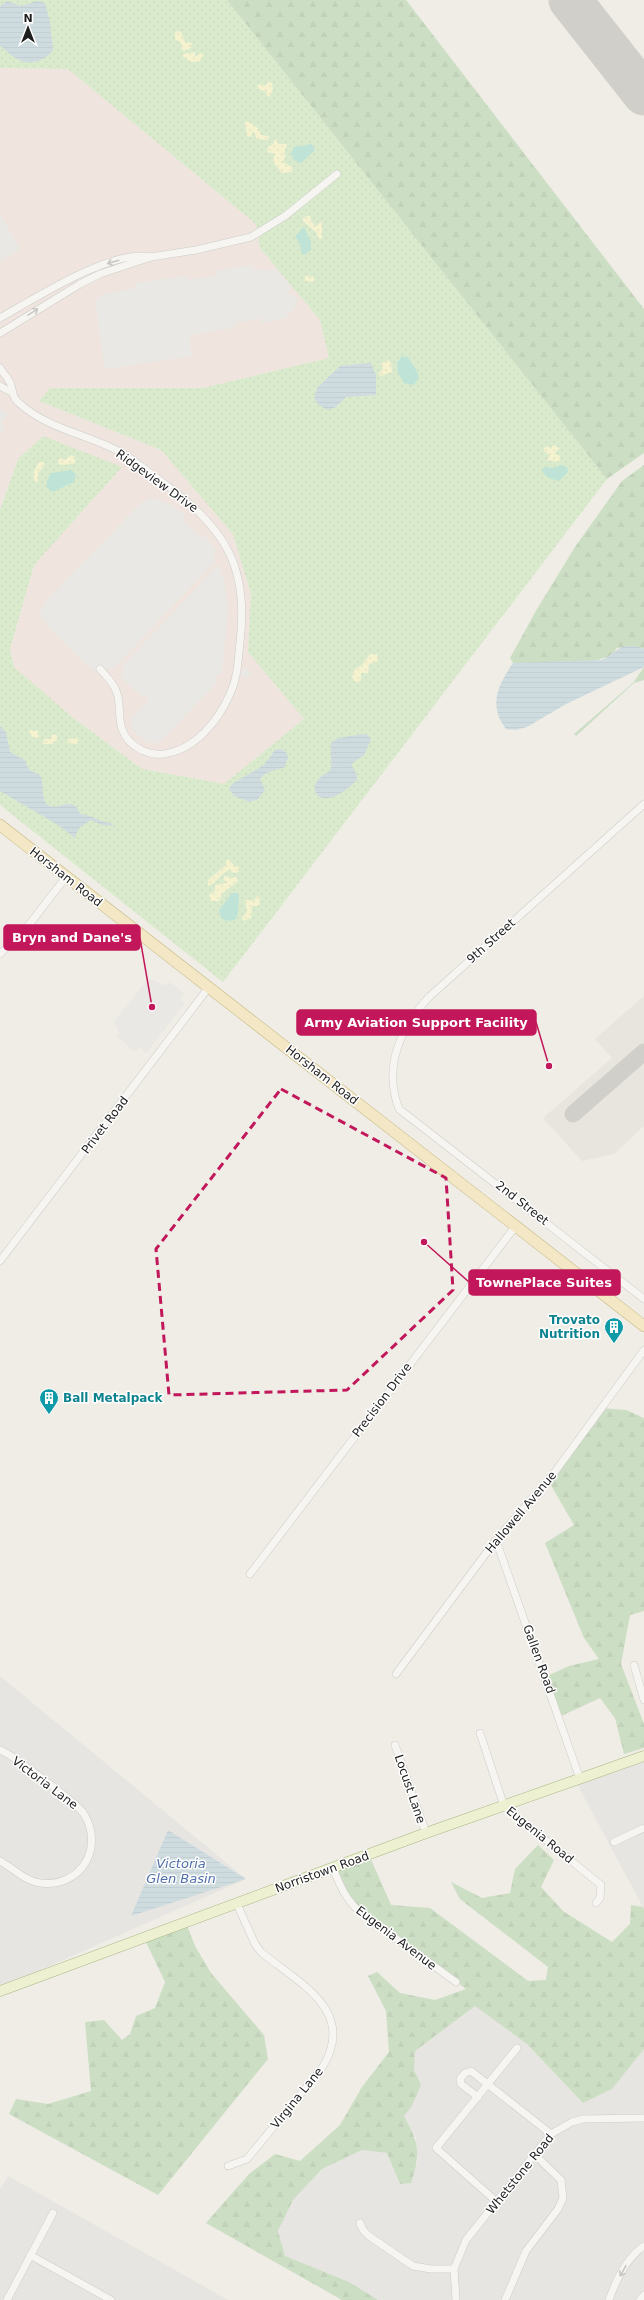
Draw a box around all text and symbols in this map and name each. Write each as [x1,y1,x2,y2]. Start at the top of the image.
north arrow [8,8,48,48]
text: N [23,12,33,25]
one-way arrow [107,259,120,266]
one-way arrow [27,308,39,316]
street label: Ridgeview Drive [113,447,201,515]
street label: Horsham Road [27,844,105,910]
street label: 9th Street [464,915,518,966]
callout: Bryn and Dane's [4,925,140,950]
text: Bryn and Dane's [12,930,132,945]
callout: Army Aviation Support Facility [297,1010,536,1035]
text: Army Aviation Support Facility [304,1015,528,1030]
street label: Horsham Road [283,1042,361,1108]
street label: Privet Road [79,1093,131,1157]
street label: 2nd Street [493,1178,551,1228]
callout: TownePlace Suites [469,1270,620,1295]
text: TownePlace Suites [476,1275,612,1290]
place label: Trovato Nutrition [539,1313,600,1341]
building icon: Trovato Nutrition [603,1316,625,1344]
street label: Precision Drive [350,1360,414,1440]
building icon: Ball Metalpack [38,1387,60,1415]
place label: Ball Metalpack [63,1391,163,1405]
street label: Hallowell Avenue [483,1468,559,1556]
street label: Gallen Road [520,1623,558,1695]
street label: Locust Lane [392,1753,428,1825]
street label: Victoria Lane [9,1754,81,1812]
street label: Eugenia Road [504,1804,576,1866]
street label: Norristown Road [273,1849,371,1895]
water label: Victoria Glen Basin [146,1856,216,1886]
street label: Eugenia Avenue [353,1903,439,1973]
street label: Virgina Lane [268,2065,326,2131]
street label: Whetstone Road [483,2131,557,2217]
one-way arrow [619,2265,626,2277]

